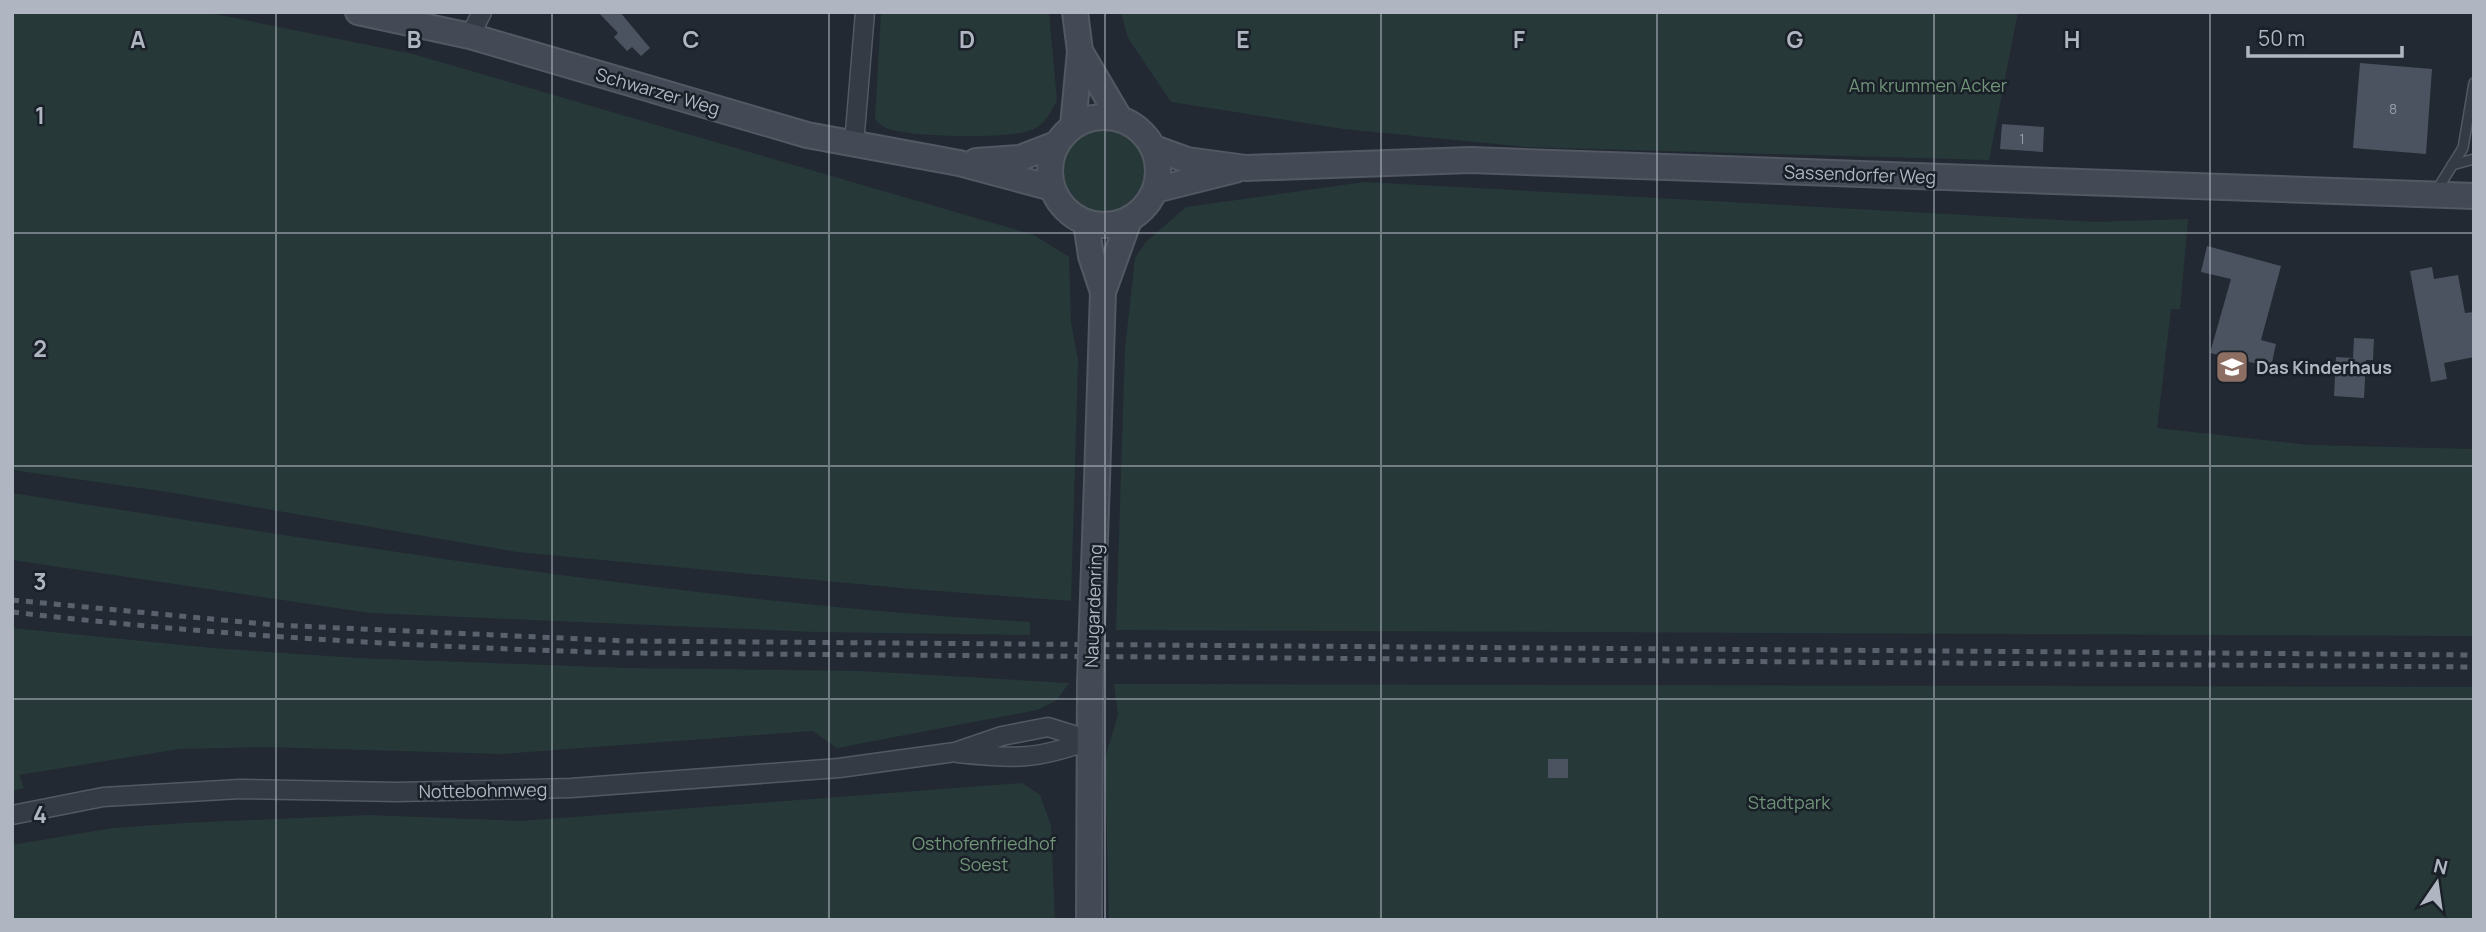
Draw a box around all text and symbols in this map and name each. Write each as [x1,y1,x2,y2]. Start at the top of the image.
scale bar [2248,14,2402,58]
text: A [130,23,146,55]
text: B [407,23,421,55]
text: C [683,23,700,55]
text: D [959,23,975,55]
text: E [1236,23,1250,55]
text: F [1513,23,1525,55]
text: G [1787,23,1804,55]
text: H [2064,23,2080,55]
text: 50 m [2258,24,2305,52]
street label: Schwarzer Weg [593,62,723,120]
park label: Am krummen Acker [1849,73,2008,97]
text: 1 [35,99,45,131]
house number: 8 [2389,99,2397,118]
house number: 1 [2019,129,2025,148]
street label: Sassendorfer Weg [1784,159,1936,189]
text: 2 [33,332,47,364]
school or university icon: Das Kinderhaus [2213,348,2251,386]
place label: Das Kinderhaus [2256,355,2392,379]
street label: Naugardenring [1079,544,1107,668]
text: 3 [33,565,47,597]
street label: Nottebohmweg [418,777,548,803]
park label: Stadtpark [1748,790,1831,814]
text: 4 [33,798,47,830]
park label: Osthofenfriedhof Soest [912,831,1057,876]
north arrow [2402,848,2472,918]
text: N [2431,852,2450,881]

